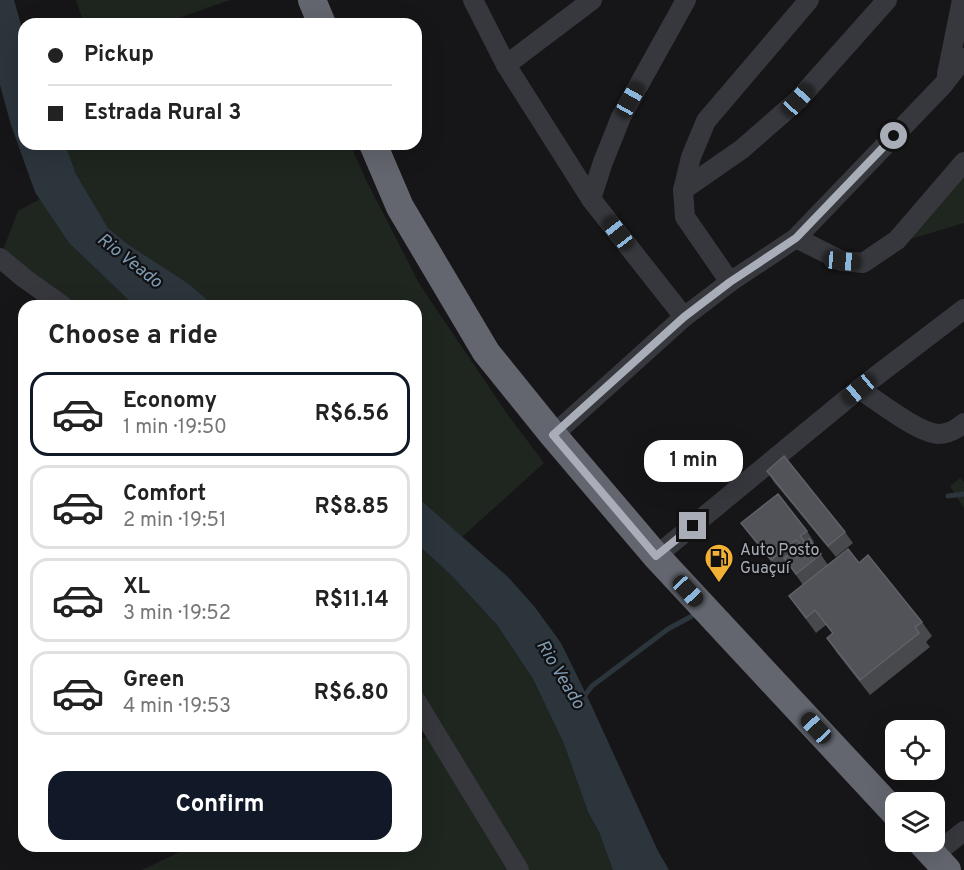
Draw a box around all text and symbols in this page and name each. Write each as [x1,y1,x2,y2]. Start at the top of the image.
text: Pickup [84,42,154,69]
car [613,80,647,120]
car [779,81,817,119]
text: Estrada Rural 3 [84,100,241,127]
route start [880,122,907,149]
car [600,213,636,253]
water label: Rio Veado [92,229,167,294]
car [823,250,861,272]
text: Choose a ride [48,319,218,353]
car [839,371,879,407]
icon: car [51,387,105,441]
text: Economy [123,388,217,415]
text: R$6.56 [315,401,389,428]
text: 1 min · 19:50 [123,415,227,441]
callout: 1 min [644,439,742,481]
text: 1 min [669,448,718,474]
icon: car [51,480,105,534]
text: Comfort [123,481,206,508]
text: R$8.85 [315,494,389,521]
text: 2 min · 19:51 [123,508,226,534]
route end [679,512,706,539]
place label: Auto Posto Guaçuí [740,541,819,579]
fuel station icon: Auto Posto Guaçuí [703,542,735,584]
car [669,572,707,610]
icon: car [51,573,105,627]
text: XL [123,574,150,601]
text: R$11.14 [315,587,389,614]
text: 3 min · 19:52 [123,601,231,627]
water label: Rio Veado [530,636,590,714]
icon: car [51,666,105,720]
text: Green [123,667,185,694]
text: R$6.80 [314,680,389,707]
text: 4 min · 19:53 [123,694,231,720]
car [797,709,835,747]
map controls [885,720,945,852]
button: locate [885,720,945,780]
button: Confirm [48,771,392,840]
button: layers [885,792,945,852]

